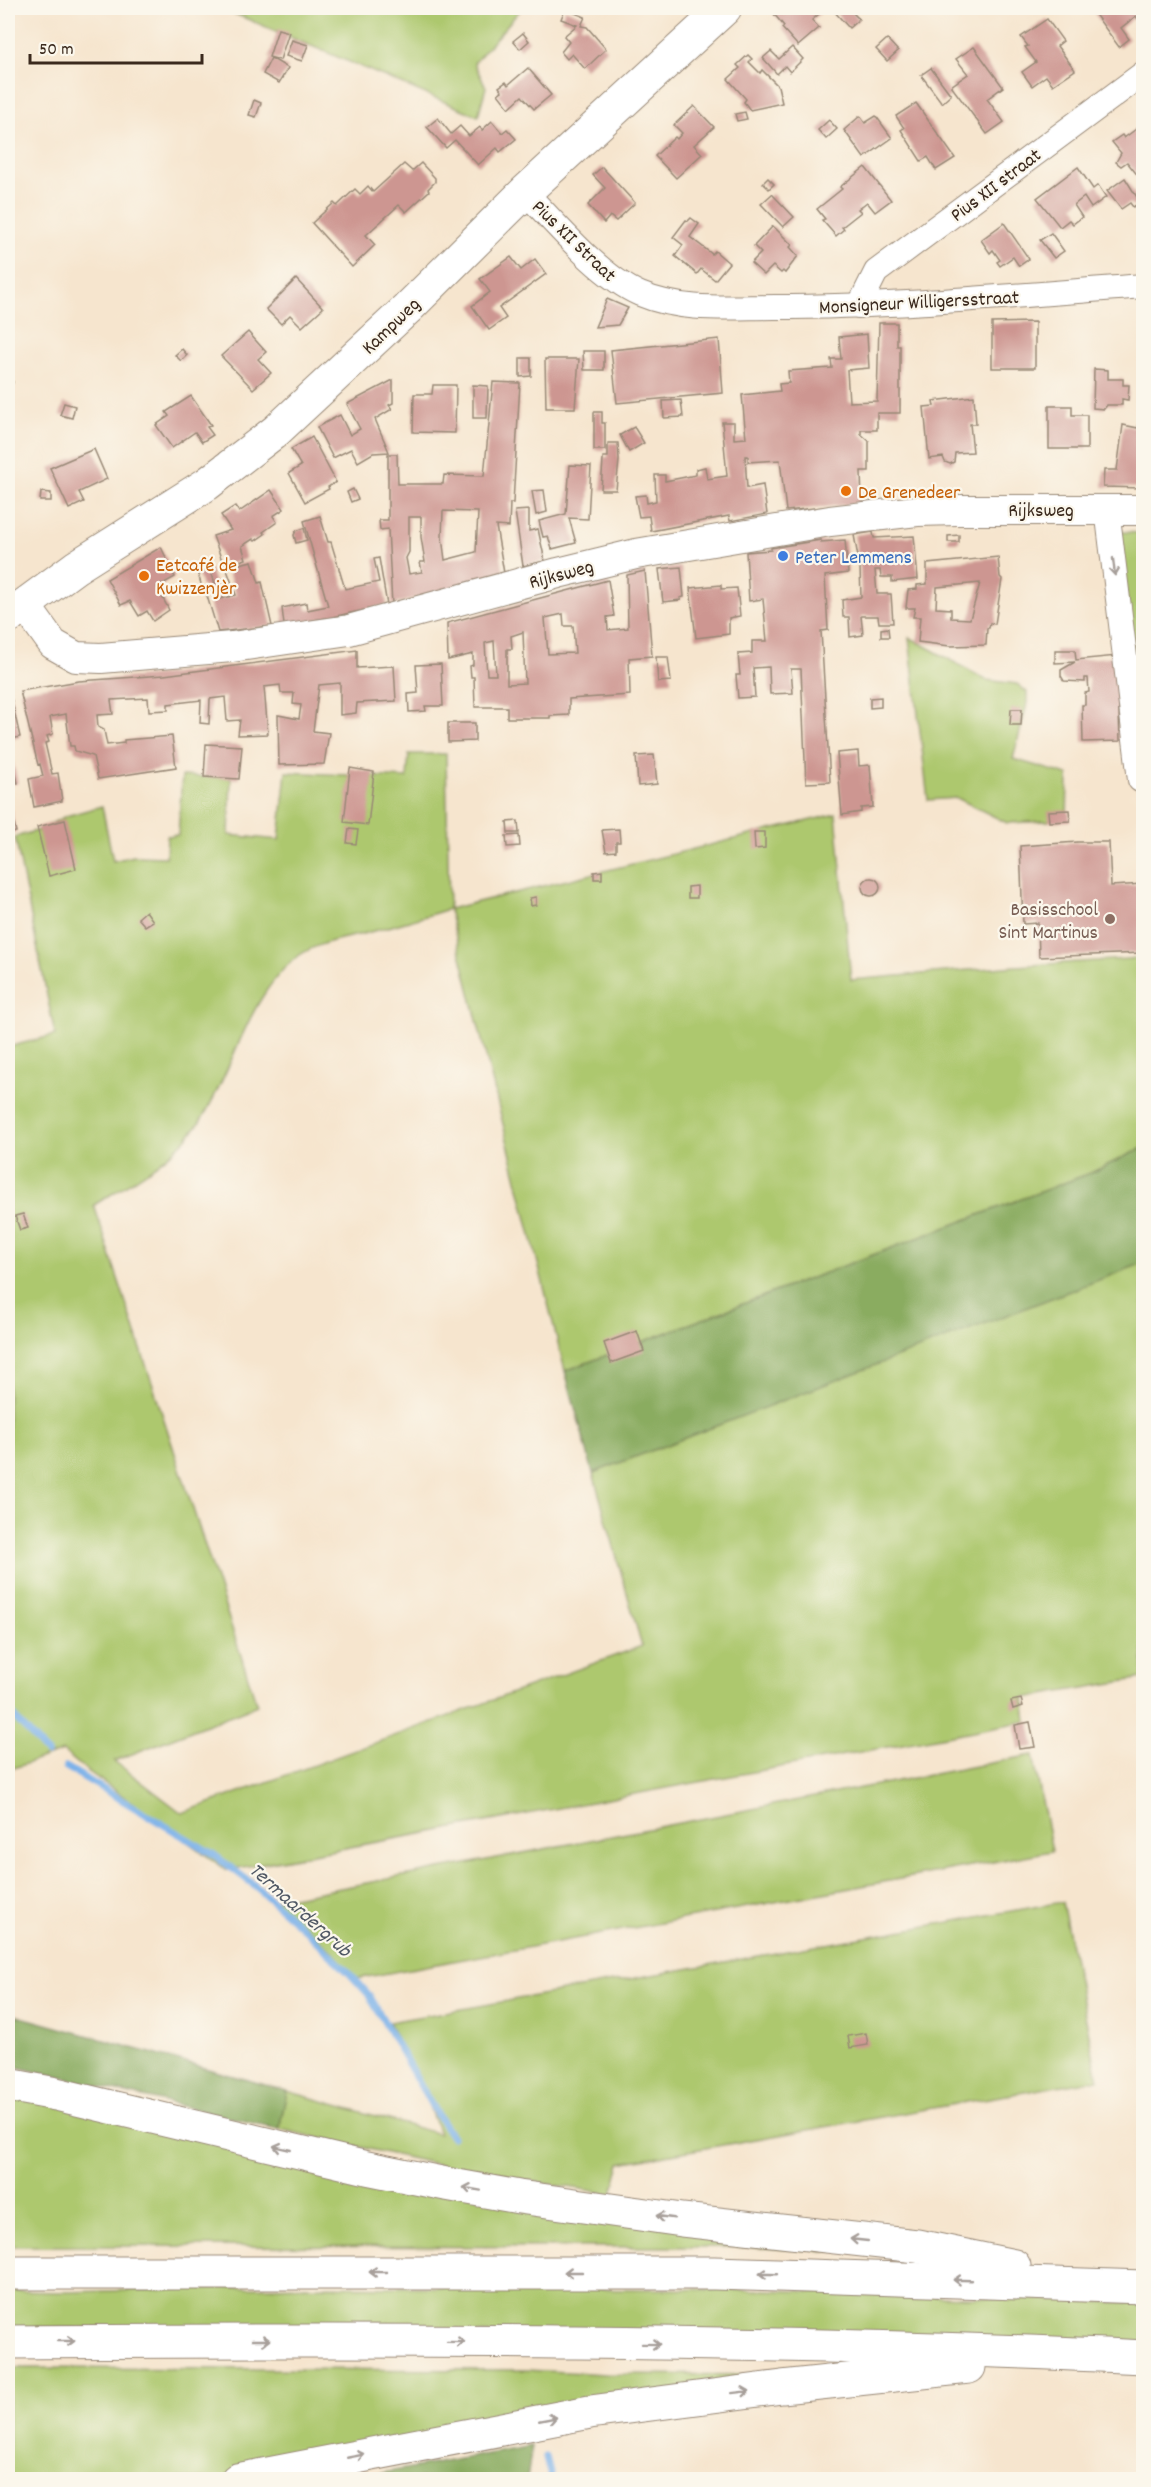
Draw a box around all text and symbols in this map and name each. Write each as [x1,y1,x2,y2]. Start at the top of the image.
scale bar [30,27,202,65]
text: 50 m [39,38,74,63]
street label: Pius XII straat [945,143,1048,230]
street label: Pius XII Straat [524,195,622,290]
street label: Monsigneur Willigersstraat [818,285,1020,323]
street label: Kampweg [356,292,428,362]
place label: De Grenedeer [858,480,961,508]
marker: De Grenedeer [839,484,853,498]
street label: Rijksweg [1008,498,1074,526]
place label: Peter Lemmens [795,545,912,573]
marker: Peter Lemmens [776,549,790,563]
place label: Eetcafé de Kwizzenjèr [156,553,237,604]
street label: Rijksweg [526,554,597,598]
one-way arrow [1109,557,1120,577]
marker: Eetcafé de Kwizzenjèr [137,569,151,583]
place label: Basisschool Sint Martinus [998,897,1098,948]
marker: Basisschool Sint Martinus [1103,912,1117,926]
water label: Termaardergrub [241,1857,359,1967]
one-way arrow [272,2141,291,2153]
one-way arrow [463,2183,482,2194]
one-way arrow [656,2212,675,2223]
one-way arrow [849,2234,869,2245]
one-way arrow [368,2266,388,2277]
one-way arrow [563,2266,583,2278]
one-way arrow [758,2269,778,2280]
one-way arrow [953,2275,973,2286]
one-way arrow [250,2334,270,2346]
one-way arrow [55,2335,75,2347]
one-way arrow [445,2336,465,2348]
one-way arrow [640,2338,660,2350]
one-way arrow [730,2386,750,2397]
one-way arrow [537,2413,557,2424]
one-way arrow [346,2450,366,2461]

